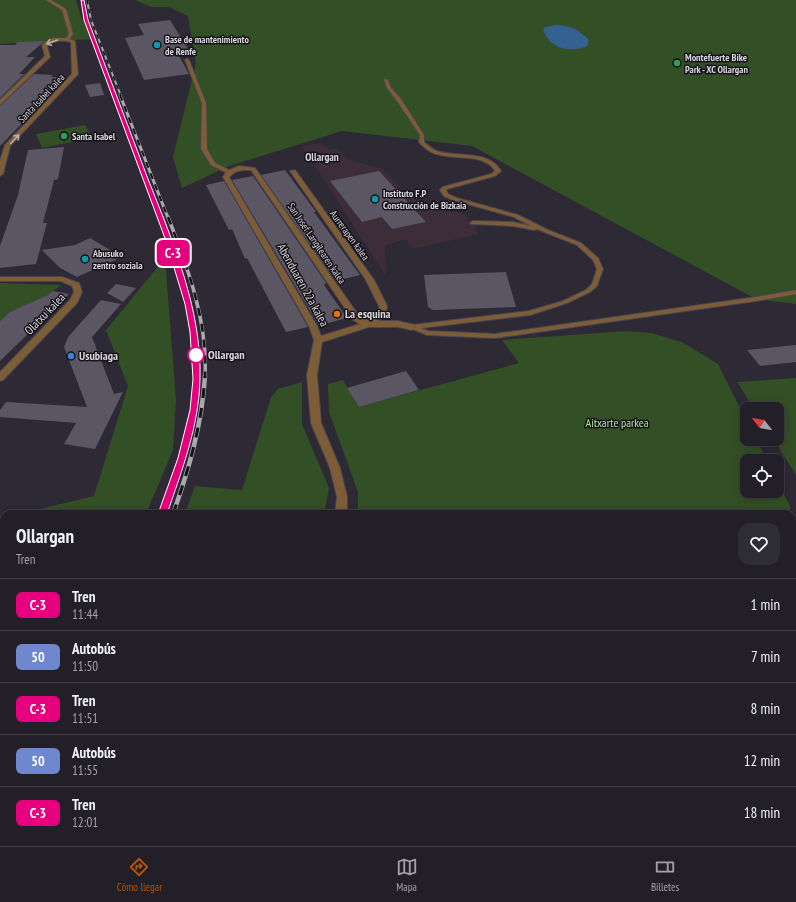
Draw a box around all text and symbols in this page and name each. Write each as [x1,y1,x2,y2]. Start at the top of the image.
place label: Base de mantenimiento de Renfe [165,33,249,58]
one-way arrow [46,38,58,46]
marker: Base de mantenimiento de Renfe [152,40,162,50]
place label: Montefuerte Bike Park - XC Ollargan [685,51,748,76]
marker: Montefuerte Bike Park - XC Ollargan [672,58,682,68]
street label: Santa Isabel kalea [15,71,67,126]
place label: Santa Isabel [72,130,116,143]
marker: Santa Isabel [59,131,69,141]
one-way arrow [10,134,20,144]
district label: Ollargan [305,150,339,164]
place label: Instituto F.P Construcción de Bizkaia [383,187,467,212]
marker: Instituto F.P Construcción de Bizkaia [370,194,380,204]
street label: San Josef Langilearen kalea [285,200,348,286]
street label: Aurrerapen kalea [327,208,372,263]
line badge: C-3 [150,240,196,266]
street label: Abenduaren 22a kalea [274,241,333,329]
text: C-3 [165,244,181,262]
place label: Abusuko zentro soziala [92,247,143,272]
marker: Abusuko zentro soziala [80,254,90,264]
street label: Olatxu kalea [21,290,68,338]
place label: La esquina [345,306,391,321]
marker: La esquina [332,309,342,319]
marker: Ollargan [187,346,205,364]
place label: Ollargan [208,347,245,362]
place label: Usubiaga [79,348,118,363]
marker: Usubiaga [66,351,76,361]
north arrow [740,402,784,446]
map controls [740,402,784,498]
park label: Aitxarte parkea [585,415,649,430]
button: locate [740,454,784,498]
button: heart [738,523,780,565]
text: Ollargan [16,524,74,548]
text: Tren [16,551,35,568]
text: Tren [72,587,95,606]
text: 1 min [750,595,780,614]
text: C-3 [30,596,46,614]
text: 11:44 [72,606,98,623]
text: Autobús [72,639,116,658]
text: 7 min [751,647,780,666]
text: 50 [31,648,45,666]
text: 11:50 [72,658,98,675]
text: Tren [72,691,95,710]
text: 8 min [750,699,780,718]
text: C-3 [30,700,46,718]
text: 11:51 [72,710,98,727]
text: Autobús [72,743,116,762]
text: 12 min [744,751,780,770]
text: 50 [31,752,45,770]
text: 11:55 [72,762,98,779]
text: Tren [72,795,95,814]
text: 18 min [744,803,780,822]
text: C-3 [30,804,46,822]
text: 12:01 [72,814,98,831]
tab: Cómo llegar [117,856,162,894]
tab: Mapa [396,856,418,894]
tab: Billetes [651,856,679,894]

